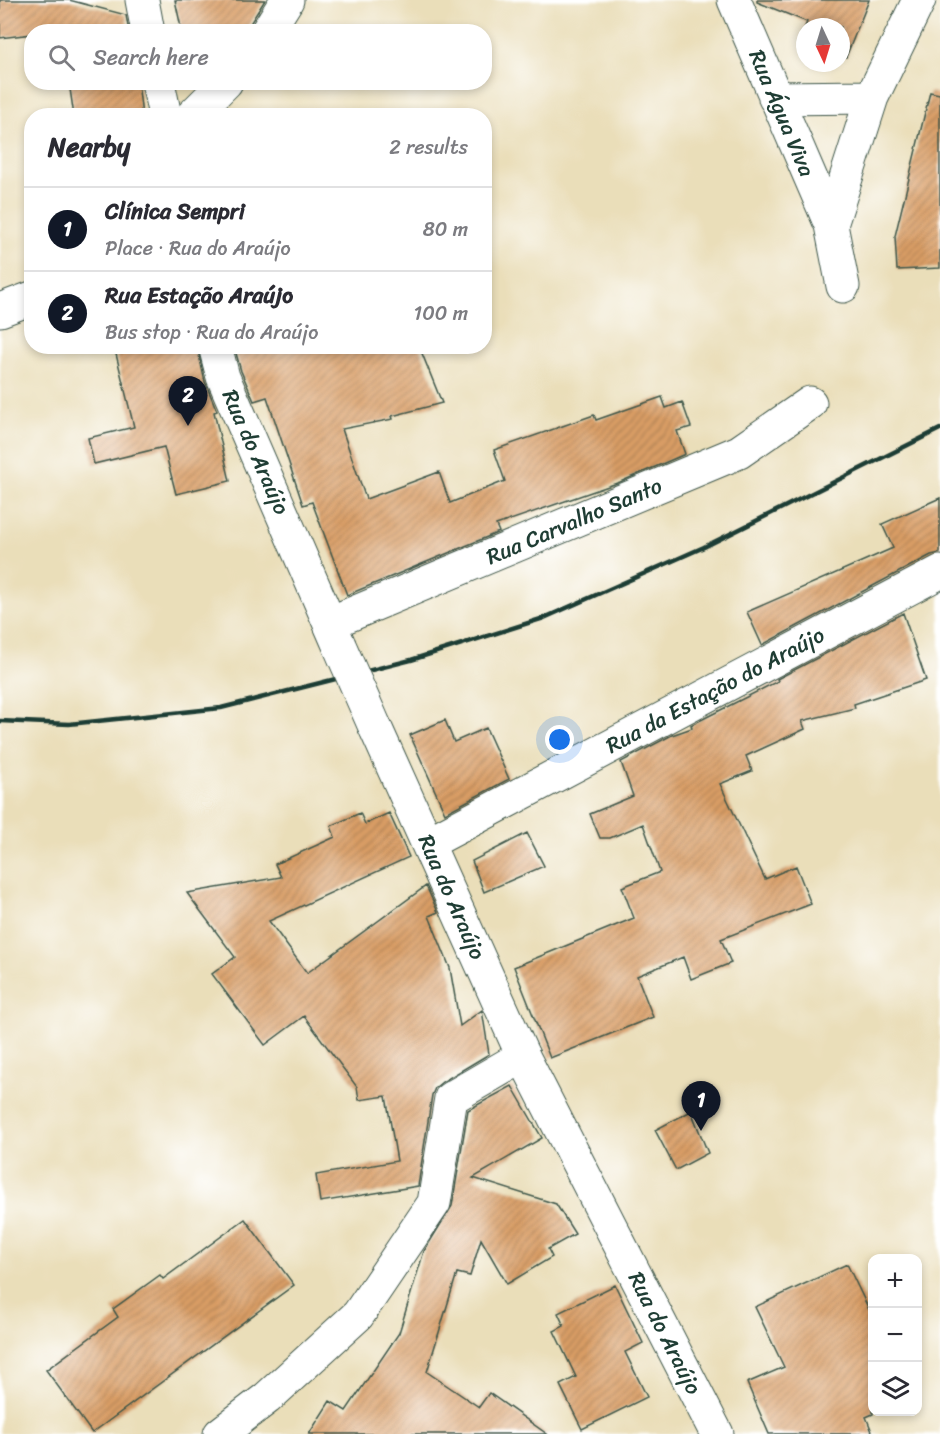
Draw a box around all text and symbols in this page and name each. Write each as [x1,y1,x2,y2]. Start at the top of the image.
north arrow [796,18,850,72]
search box [24,24,492,90]
text: Search here [93,38,209,77]
icon: search [45,41,78,74]
street label: Rua Água Viva [738,43,826,183]
text: Nearby [48,124,130,170]
text: 2 results [389,130,468,165]
text: Clínica Sempri [105,192,245,231]
text: 1 [63,212,72,247]
text: 80 m [423,212,468,247]
text: Place · Rua do Araújo [105,231,291,266]
text: Rua Estação Araújo [105,276,293,315]
text: 2 [62,296,73,331]
text: 100 m [414,296,468,331]
text: Bus stop · Rua do Araújo [105,315,318,350]
pin: 2 [168,376,207,426]
street label: Rua do Araújo [211,383,301,521]
street label: Rua Carvalho Santo [480,466,668,576]
street label: Rua da Estação do Araújo [598,616,832,764]
your location [545,725,574,754]
street label: Rua do Araújo [407,828,497,966]
pin: 1 [682,1082,720,1131]
map controls [868,1254,922,1416]
button: + [868,1254,922,1308]
street label: Rua do Araújo [617,1264,713,1402]
button: − [868,1308,922,1362]
button: layers [868,1362,922,1416]

